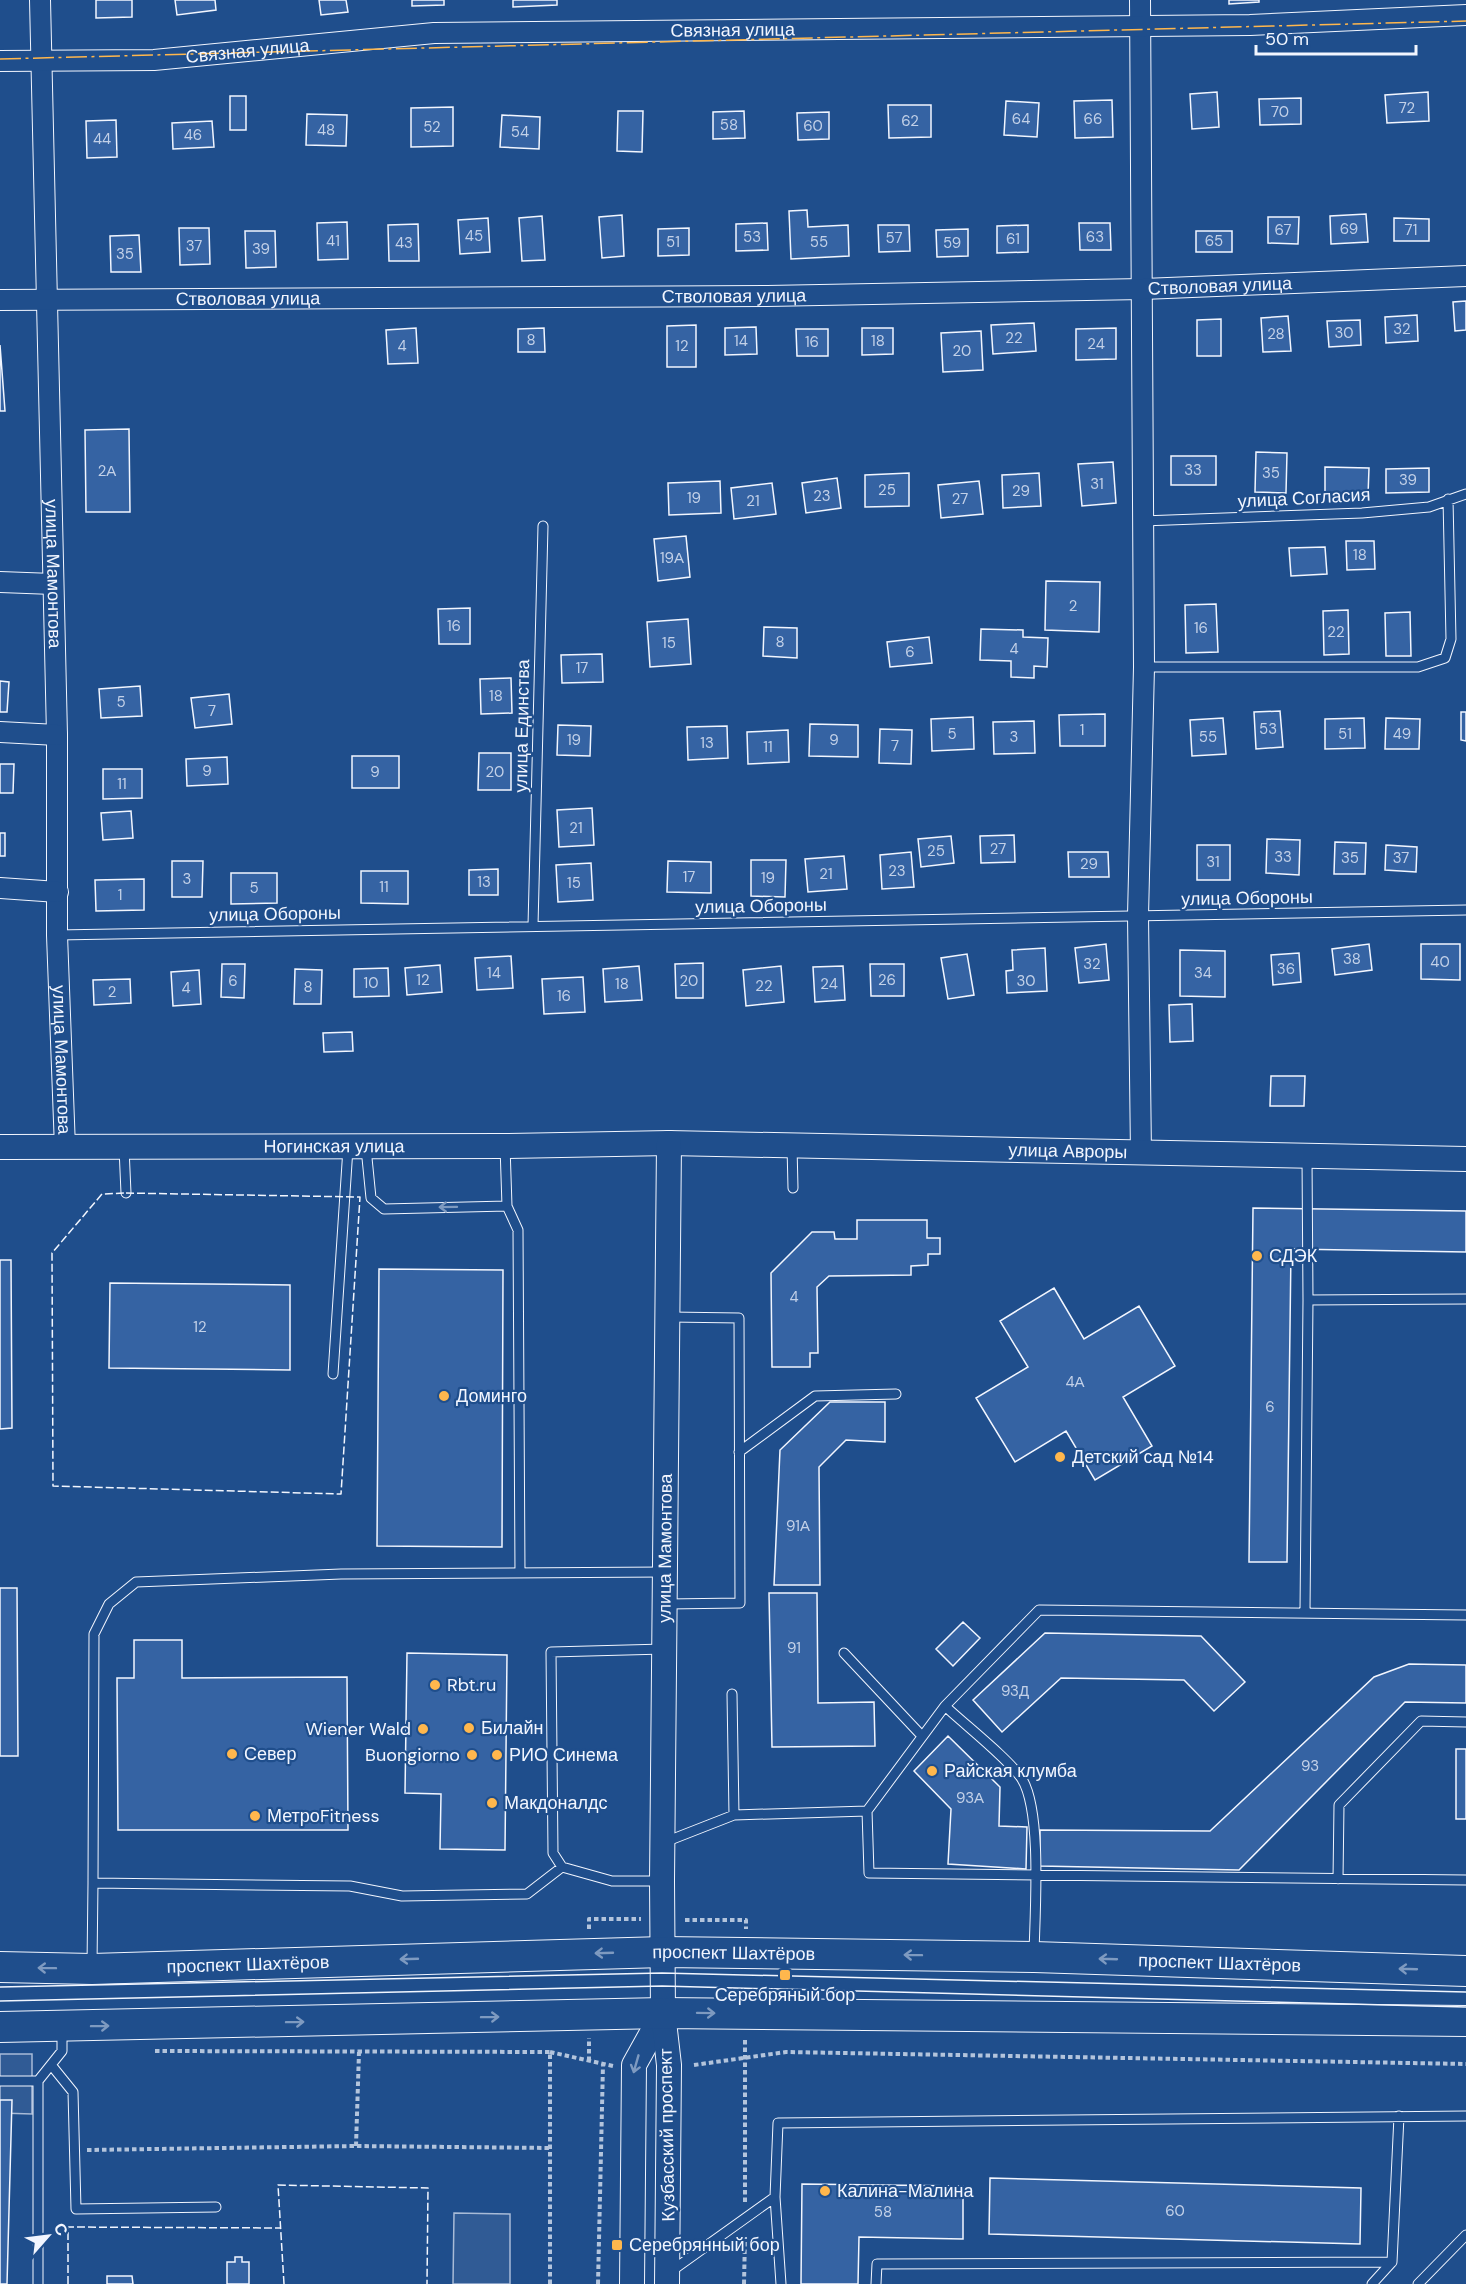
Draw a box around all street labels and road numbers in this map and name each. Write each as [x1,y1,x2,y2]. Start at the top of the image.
street label: Связная улица [670,17,796,43]
street label: Связная улица [184,33,312,69]
street label: Стволовая улица [1147,271,1293,301]
street label: Стволовая улица [662,283,807,309]
street label: Стволовая улица [176,286,321,311]
street label: улица Согласия [1237,483,1371,513]
street label: улица Мамонтова [40,499,67,650]
street label: улица Единства [509,658,535,793]
street label: улица Обороны [1181,885,1313,911]
street label: улица Обороны [695,893,827,919]
street label: улица Обороны [209,901,341,927]
street label: улица Мамонтова [47,985,77,1136]
street label: Ногинская улица [263,1134,405,1158]
street label: улица Авроры [1008,1138,1128,1164]
street label: улица Мамонтова [652,1473,678,1623]
street label: проспект Шахтёров [652,1940,815,1966]
street label: проспект Шахтёров [1138,1948,1301,1978]
street label: проспект Шахтёров [166,1950,330,1979]
street label: Кузбасский проспект [653,2048,681,2222]

